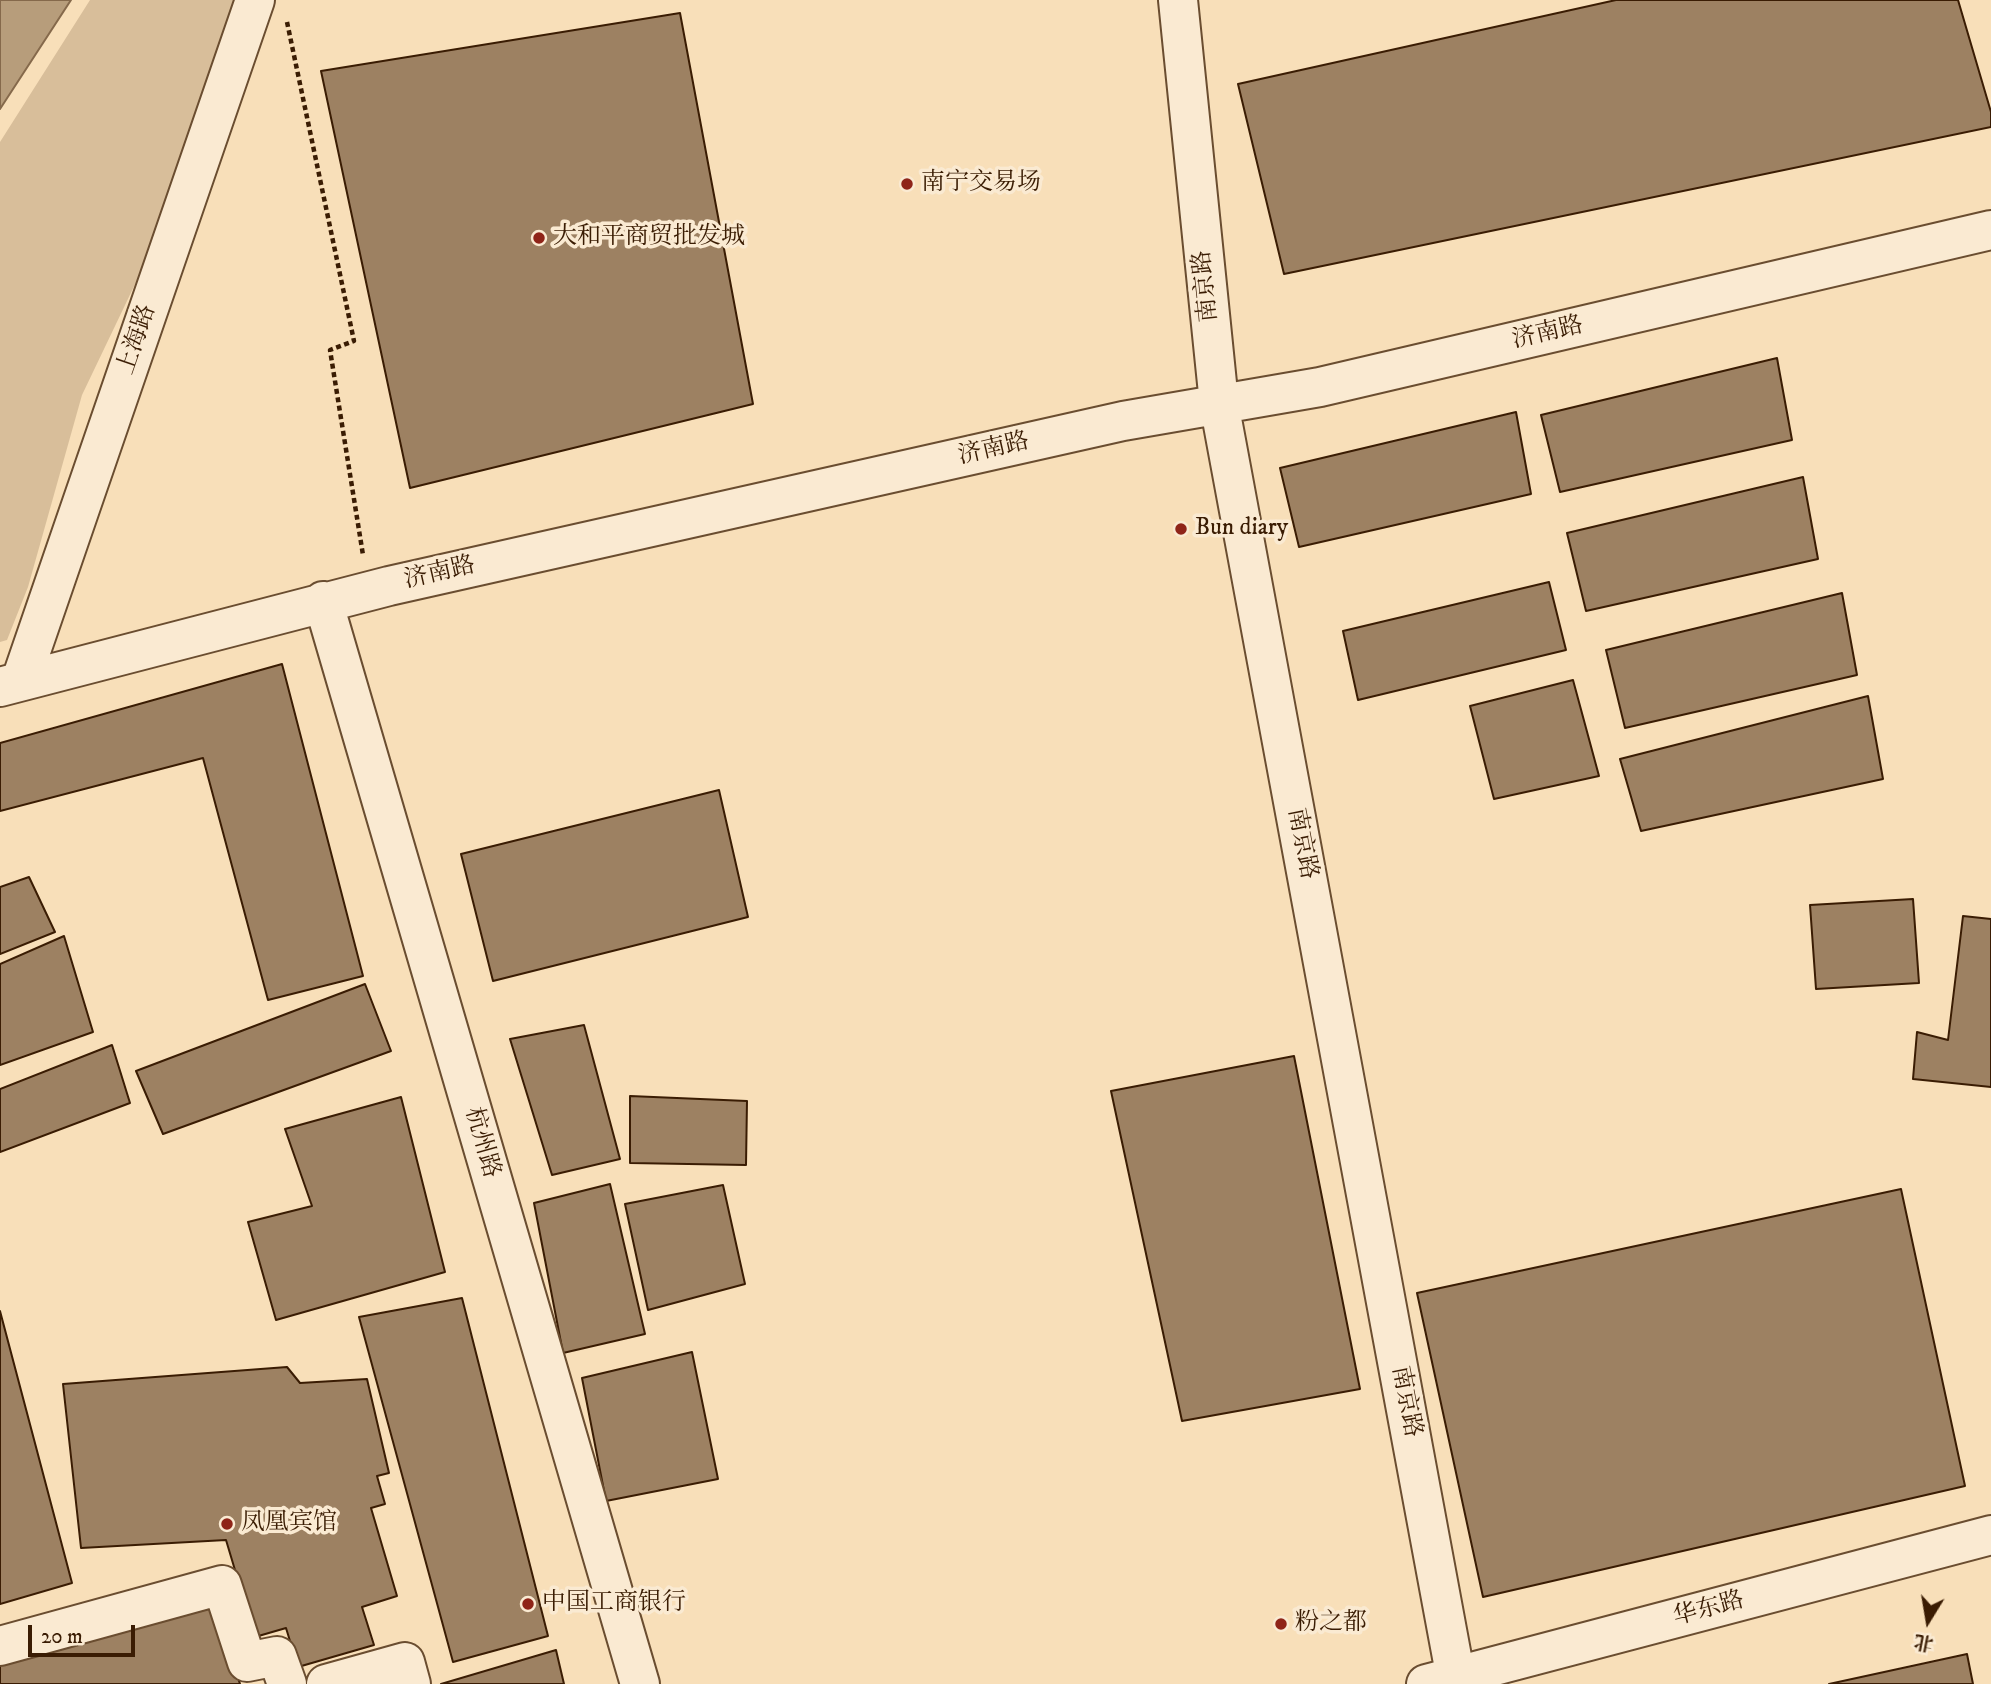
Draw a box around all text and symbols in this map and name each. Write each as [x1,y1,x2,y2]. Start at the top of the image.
place label: 南宁交易场 [921,170,1041,198]
marker: 南宁交易场 [899,176,915,192]
place label: 大和平商贸批发城 [553,224,745,252]
marker: 大和平商贸批发城 [531,230,547,246]
street label: 南京路 [1189,249,1225,323]
street label: 上海路 [113,301,163,379]
street label: 济南路 [1510,312,1586,356]
street label: 济南路 [956,428,1032,472]
place label: Bun diary [1195,515,1288,543]
marker: Bun diary [1173,521,1189,537]
street label: 济南路 [402,552,478,596]
street label: 南京路 [1280,806,1322,882]
street label: 杭州路 [457,1104,505,1182]
street label: 南京路 [1384,1364,1426,1440]
place label: 凤凰宾馆 [241,1510,337,1538]
marker: 凤凰宾馆 [219,1516,235,1532]
north arrow [1893,1586,1963,1656]
street label: 华东路 [1670,1587,1748,1633]
place label: 中国工商银行 [542,1590,686,1618]
marker: 中国工商银行 [520,1596,536,1612]
scale bar [32,1610,138,1654]
place label: 粉之都 [1295,1610,1367,1638]
marker: 粉之都 [1273,1616,1289,1632]
text: 20 m [41,1624,83,1650]
text: 北 [1912,1629,1935,1655]

